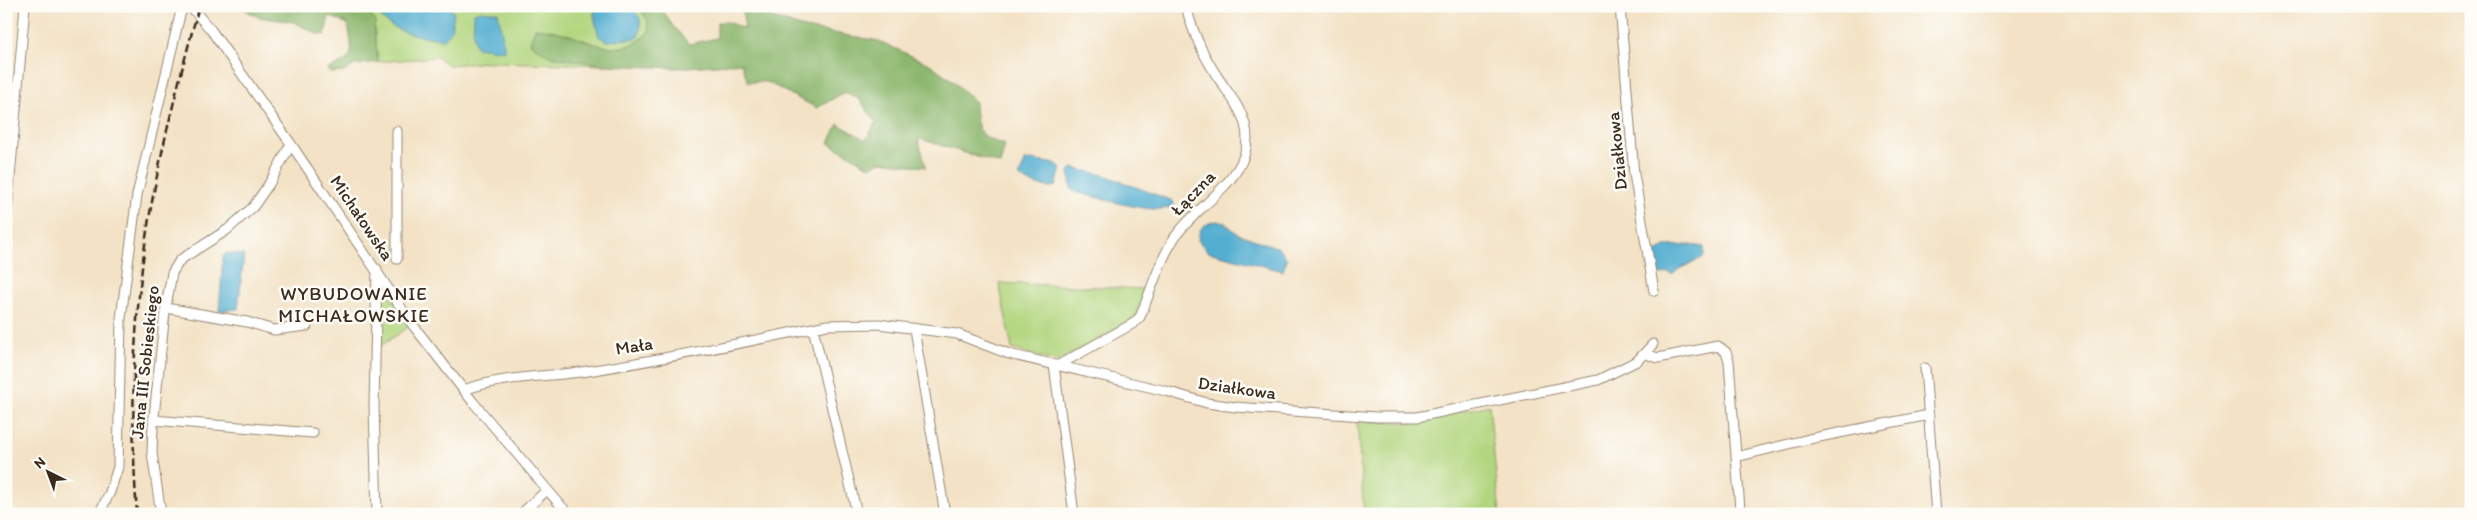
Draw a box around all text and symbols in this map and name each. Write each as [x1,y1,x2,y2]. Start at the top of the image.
street label: Działkowa [1602,110,1632,191]
street label: Łączna [1166,165,1220,220]
street label: Michałowska [325,171,399,265]
district label: WYBUDOWANIE MICHAŁOWSKIE [278,282,430,327]
street label: Jana III Sobieskiego [126,284,164,440]
street label: Mała [614,332,654,360]
street label: Działkowa [1196,372,1278,404]
north arrow [22,448,72,498]
text: N [30,453,49,472]

